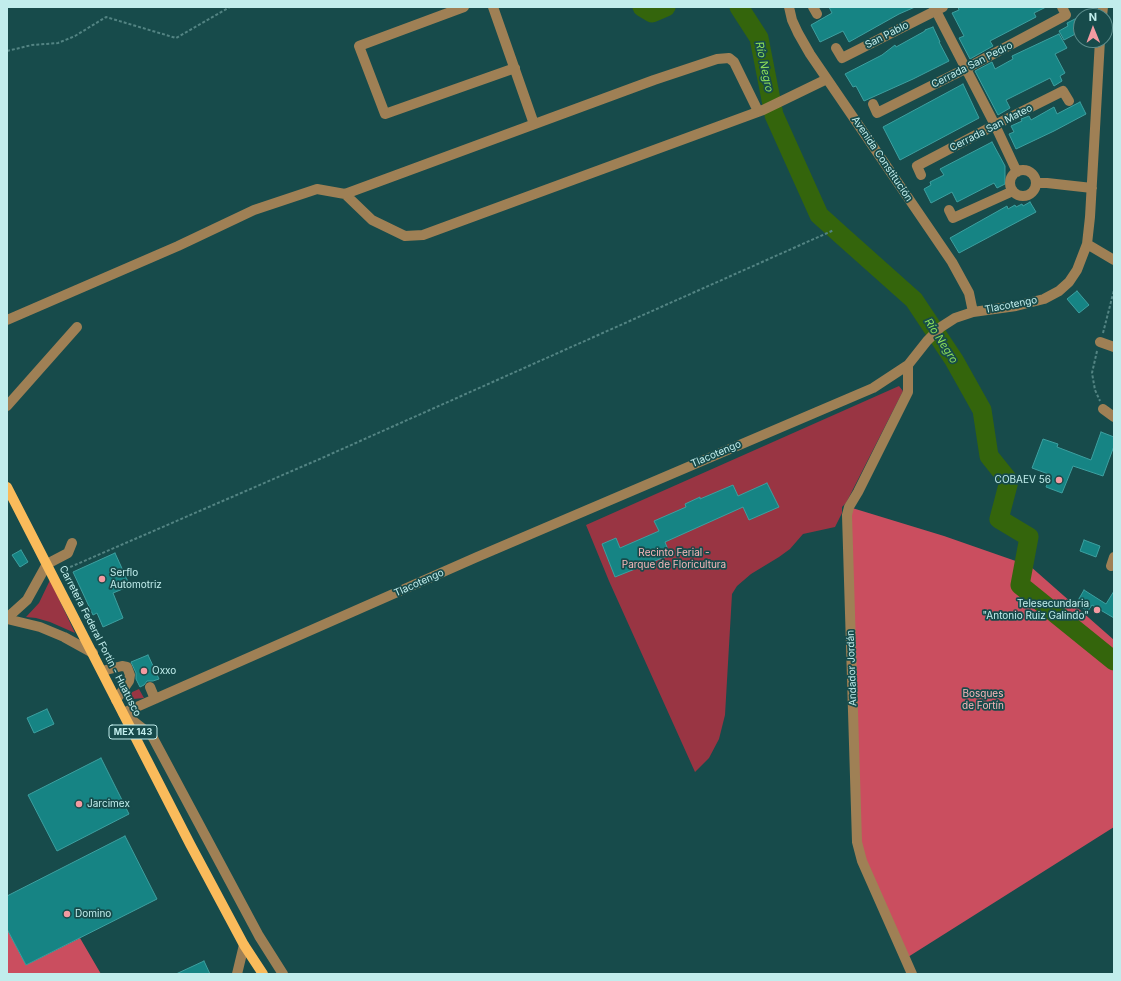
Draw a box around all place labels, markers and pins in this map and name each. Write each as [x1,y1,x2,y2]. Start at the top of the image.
place label: COBAEV 56 [995,474,1051,486]
marker: COBAEV 56 [1054,475,1064,485]
place label: Serflo Automotriz [110,567,162,590]
marker: Serflo Automotriz [97,574,107,584]
place label: Telesecundaria "Antonio Ruiz Galindo" [982,598,1089,622]
marker: Telesecundaria "Antonio Ruiz Galindo" [1092,605,1102,615]
place label: Oxxo [152,665,176,677]
marker: Oxxo [139,666,149,676]
place label: Jarcimex [87,798,130,810]
marker: Jarcimex [74,799,84,809]
place label: Domino [75,908,111,920]
marker: Domino [62,909,72,919]

